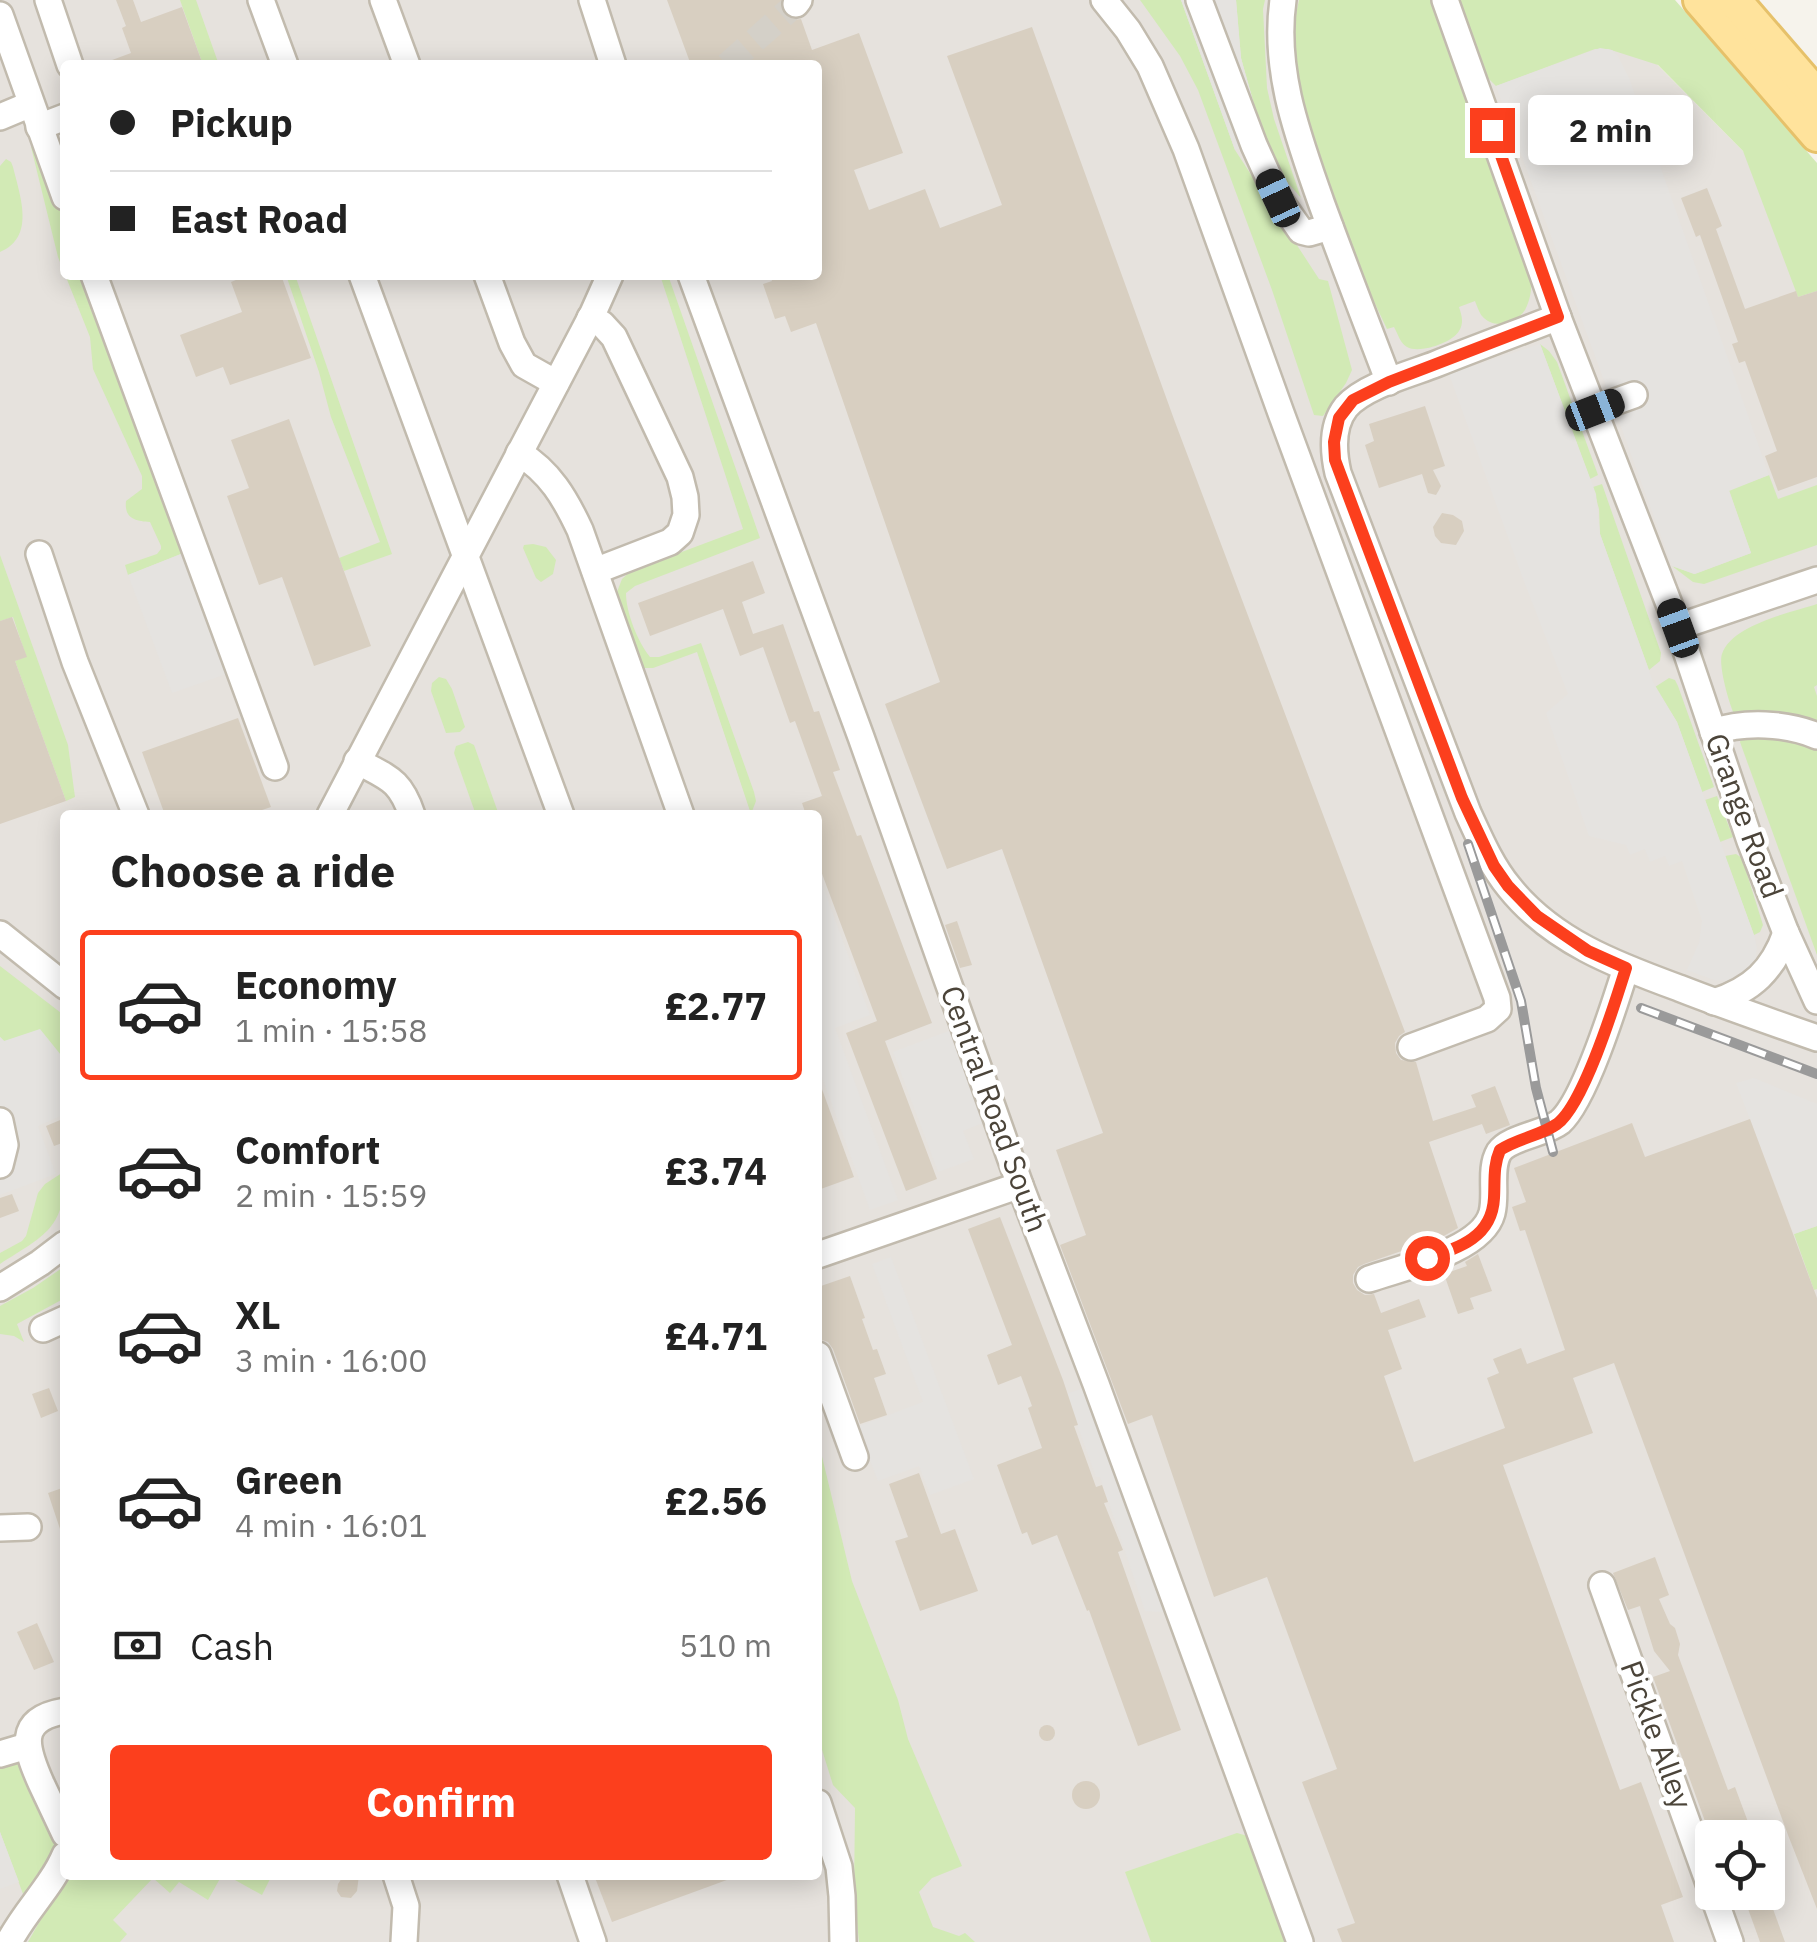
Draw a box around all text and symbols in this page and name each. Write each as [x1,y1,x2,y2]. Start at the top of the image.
callout: 2 min [1527,95,1692,165]
text: Pickup [170,98,293,147]
route end [1470,108,1515,153]
text: 2 min [1569,109,1652,151]
car [1252,164,1304,232]
text: East Road [170,194,348,243]
car [1562,385,1628,435]
car [1654,595,1702,661]
street label: Grange Road [1698,728,1793,903]
text: Choose a ride [110,841,395,899]
icon: car [115,960,205,1050]
text: Economy [235,960,397,1009]
street label: Central Road South [933,980,1058,1237]
text: £2.77 [665,981,767,1030]
text: 1 min · 15:58 [235,1009,428,1051]
icon: car [115,1125,205,1215]
text: Comfort [235,1125,380,1174]
text: £3.74 [665,1146,767,1195]
text: 2 min · 15:59 [235,1174,428,1216]
route start [1405,1236,1450,1281]
icon: car [115,1290,205,1380]
text: XL [235,1290,281,1339]
text: £4.71 [665,1311,767,1360]
text: 3 min · 16:00 [235,1339,428,1381]
icon: car [115,1455,205,1545]
text: Green [235,1455,343,1504]
text: £2.56 [665,1476,767,1525]
text: 4 min · 16:01 [235,1504,428,1546]
icon: cash [110,1618,165,1673]
text: Cash [190,1621,274,1670]
text: 510 m [679,1624,772,1666]
street label: Pickle Alley [1613,1655,1702,1814]
button: Confirm [110,1745,772,1860]
map controls [1695,1820,1785,1910]
button: locate [1695,1820,1785,1910]

